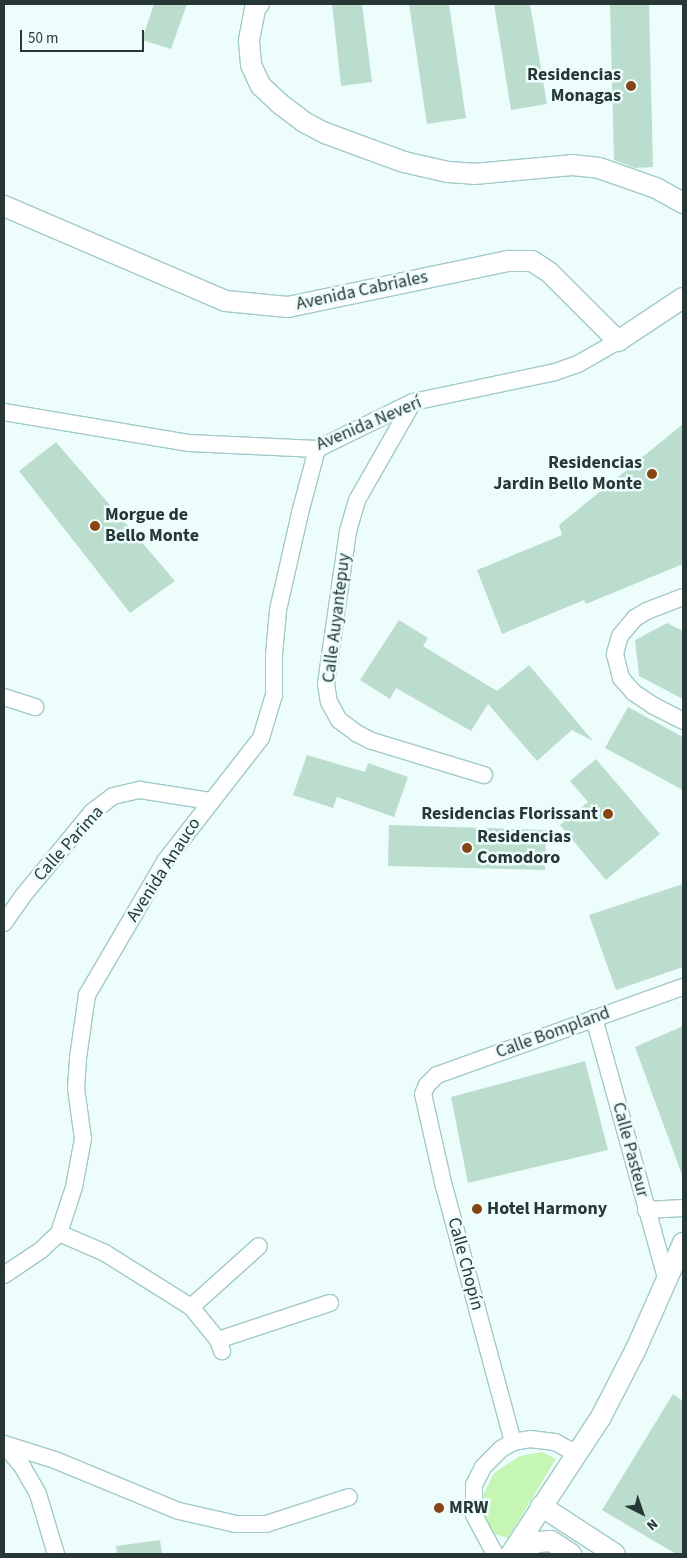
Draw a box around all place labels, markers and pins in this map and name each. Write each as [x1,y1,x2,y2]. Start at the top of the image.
place label: Residencias Monagas [527,65,621,108]
marker: Residencias Monagas [625,80,637,92]
place label: Residencias Jardin Bello Monte [493,453,642,496]
marker: Residencias Jardin Bello Monte [646,468,658,480]
place label: Morgue de Bello Monte [105,505,199,548]
marker: Morgue de Bello Monte [89,520,101,532]
place label: Residencias Florissant [421,803,598,825]
marker: Residencias Florissant [602,808,614,820]
place label: Residencias Comodoro [477,827,571,870]
marker: Residencias Comodoro [461,842,473,854]
place label: Hotel Harmony [487,1198,607,1220]
marker: Hotel Harmony [471,1203,483,1215]
place label: MRW [449,1497,488,1519]
marker: MRW [433,1502,445,1514]

